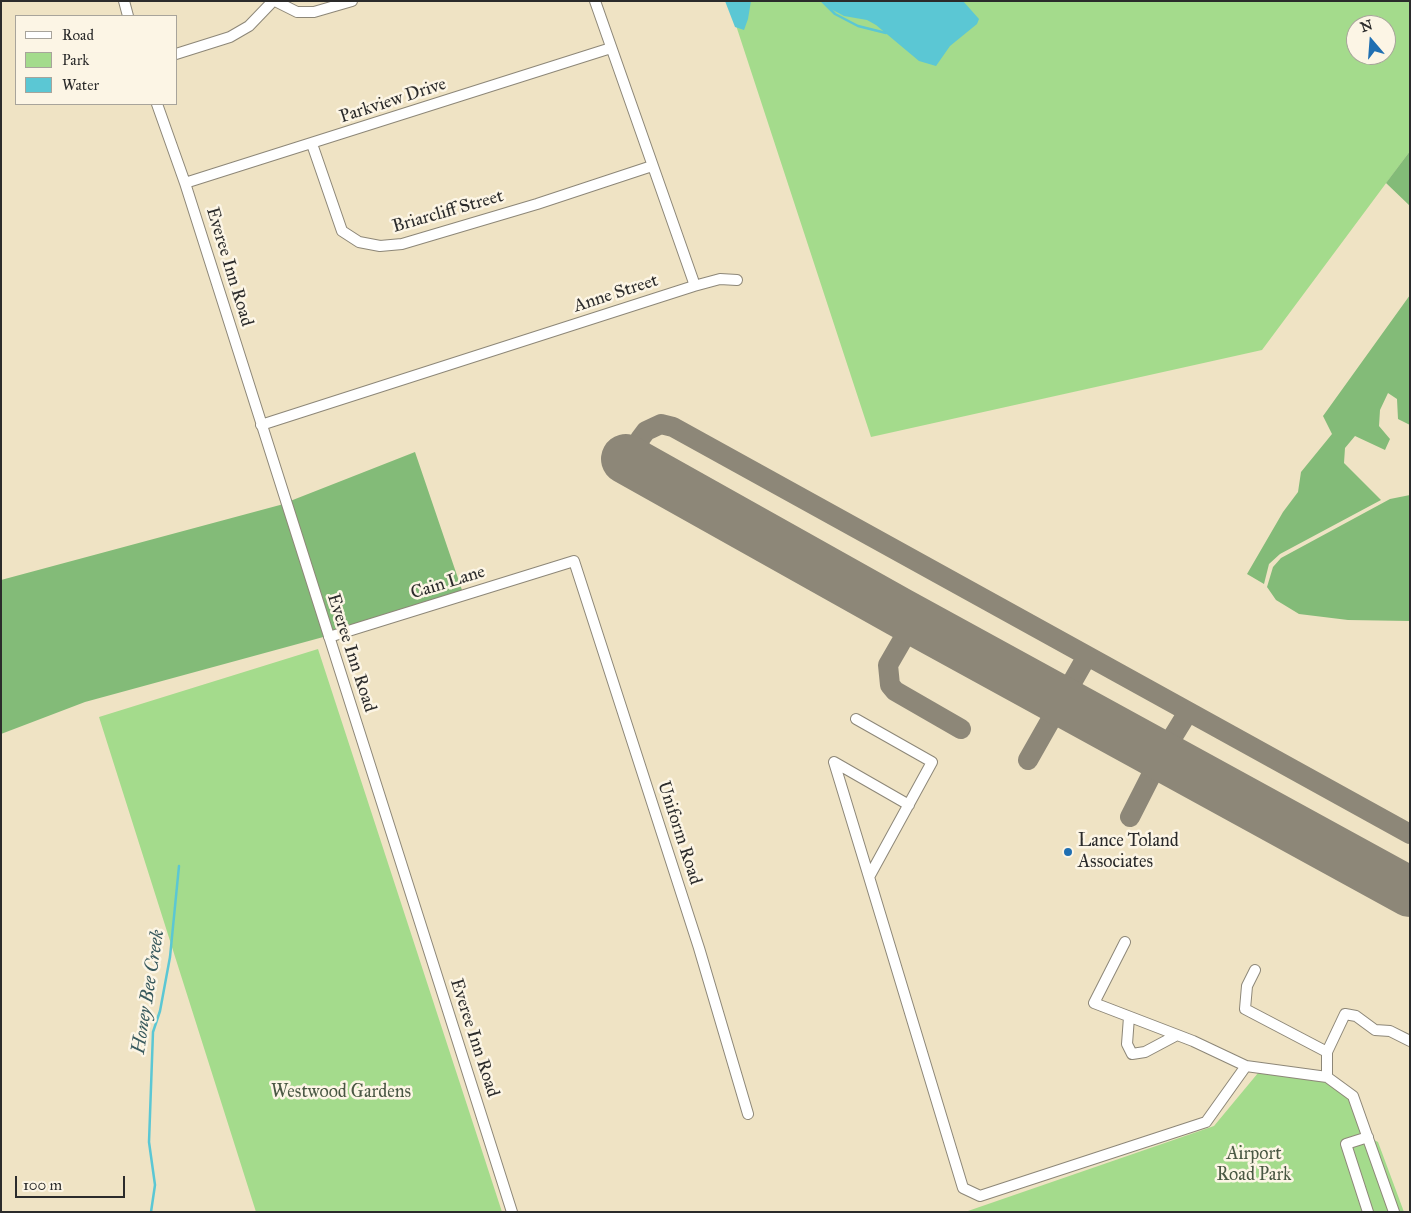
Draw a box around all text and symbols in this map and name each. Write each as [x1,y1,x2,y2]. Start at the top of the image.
legend [15,15,178,105]
north arrow [1346,15,1396,65]
text: N [1358,16,1375,36]
text: Road [62,26,94,44]
text: Park [62,51,89,69]
street label: Parkview Drive [337,74,449,128]
text: Water [62,76,99,94]
street label: Briarcliff Street [390,186,506,238]
street label: Everee Inn Road [201,205,257,329]
street label: Anne Street [571,270,661,318]
street label: Cain Lane [408,561,488,605]
street label: Everee Inn Road [322,591,380,715]
street label: Uniform Road [652,778,706,888]
place label: Lance Toland Associates [1078,831,1179,874]
marker: Lance Toland Associates [1062,846,1074,858]
water label: Honey Bee Creek [128,928,170,1056]
street label: Everee Inn Road [445,976,503,1100]
park label: Westwood Gardens [271,1082,411,1104]
park label: Airport Road Park [1217,1144,1291,1186]
scale bar [18,1166,128,1198]
text: 100 m [23,1176,62,1194]

